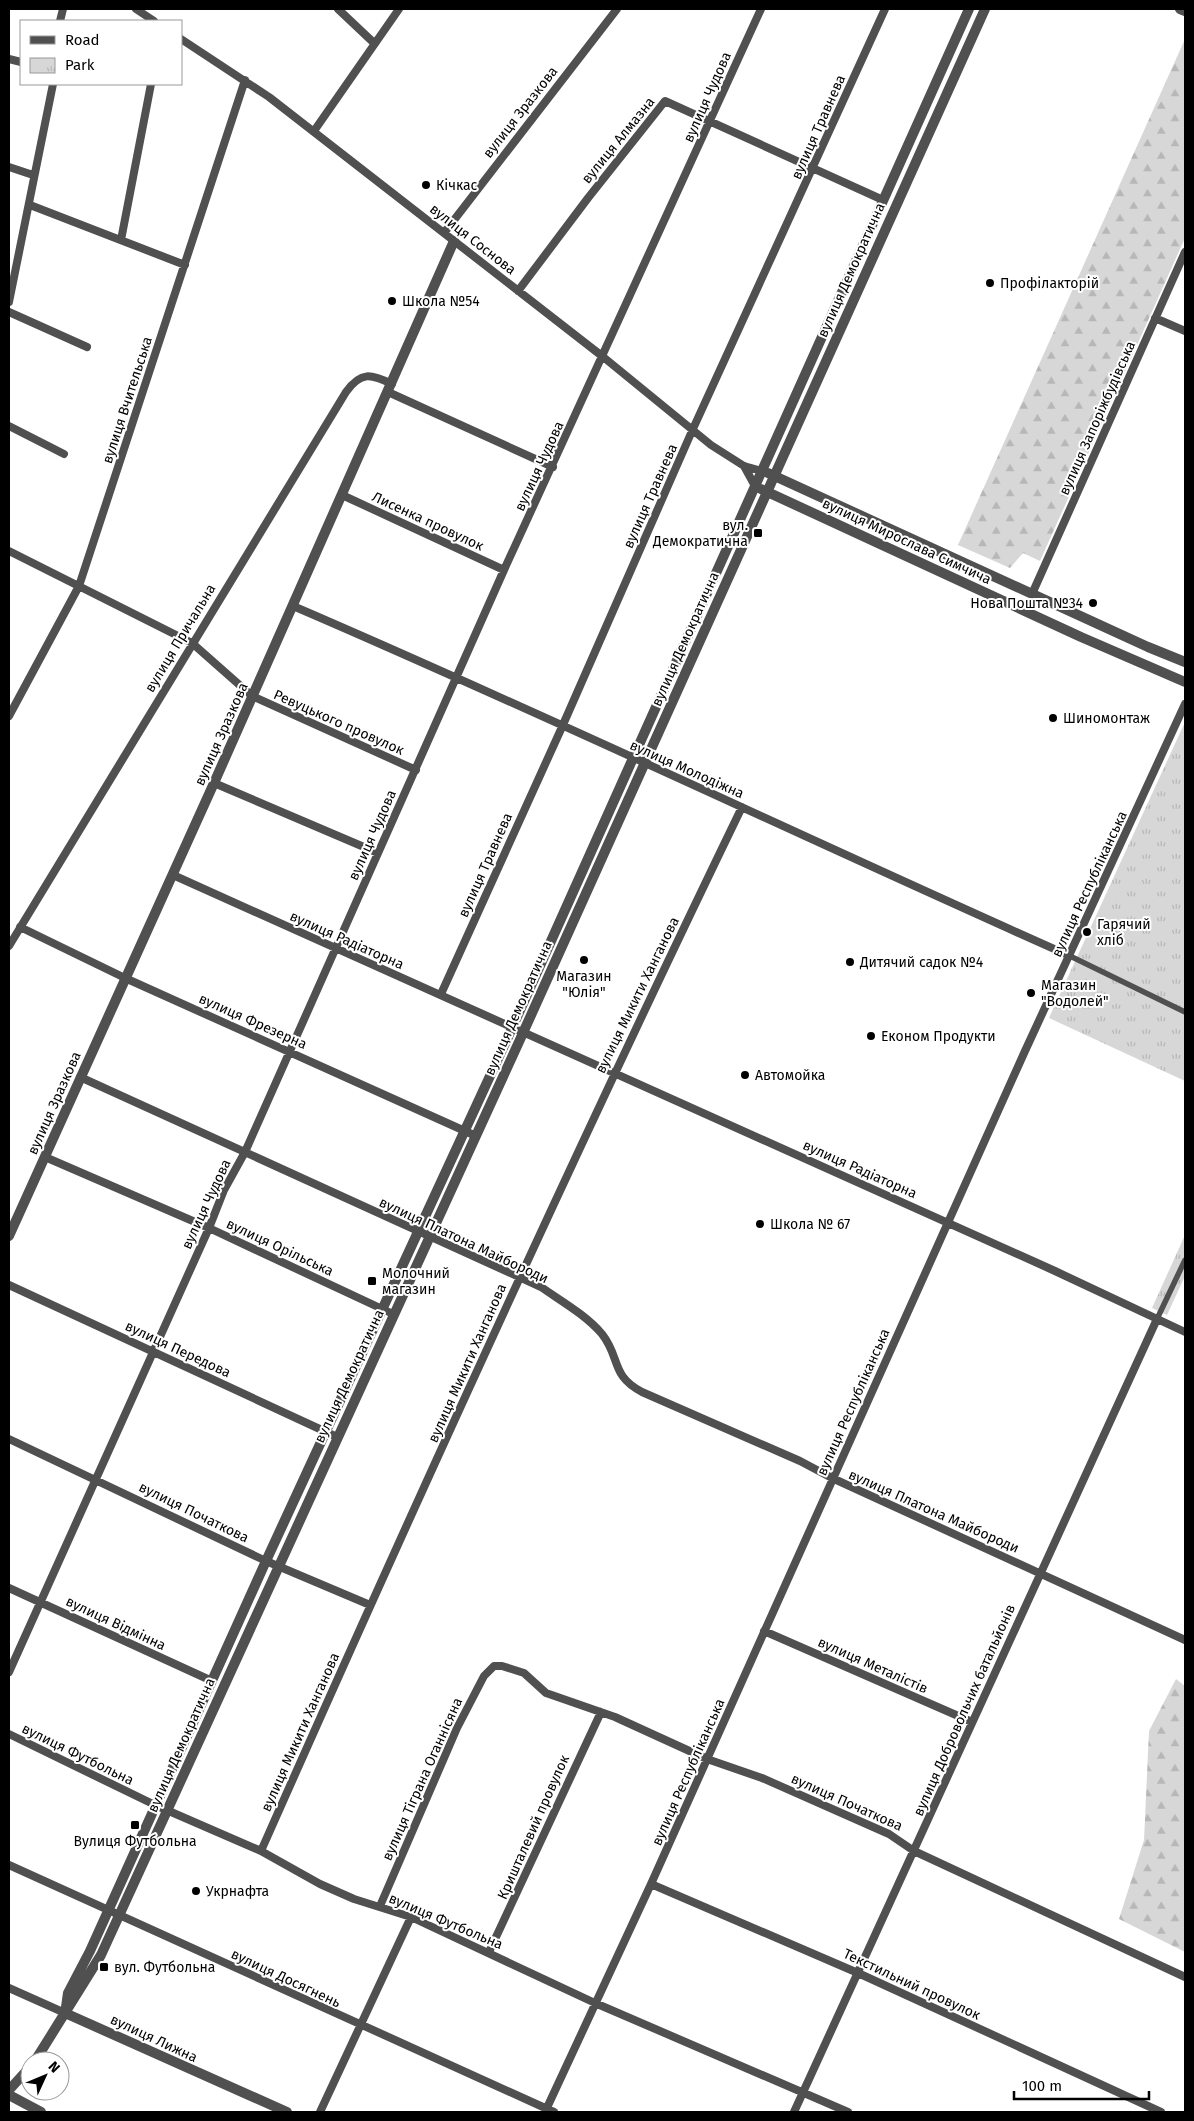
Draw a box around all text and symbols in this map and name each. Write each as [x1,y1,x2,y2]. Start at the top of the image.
legend [20,20,182,85]
text: Road [65,31,100,49]
street label: вулиця Чудова [680,49,735,145]
text: Park [65,56,95,74]
street label: вулиця Зразкова [479,63,561,161]
street label: вулиця Травнева [788,72,849,182]
street label: вулиця Алмазна [578,94,659,187]
place label: Кічкас [436,177,478,194]
marker: Кічкас [420,179,432,191]
street label: вулиця Соснова [426,200,519,278]
street label: вулиця Демократична [814,200,889,340]
place label: Профілакторій [1000,275,1099,292]
marker: Профілакторій [984,277,996,289]
place label: Школа №54 [402,293,480,310]
marker: Школа №54 [386,295,398,307]
street label: вулиця Вчительська [99,335,156,466]
street label: вулиця Запоріжбудівська [1056,338,1139,498]
street label: вулиця Чудова [511,419,568,514]
street label: вулиця Травнева [620,441,681,551]
street label: Лисенка провулок [369,488,487,555]
street label: вулиця Мирослава Симчича [820,495,994,588]
place label: вул. Демократична [652,517,748,550]
marker: вул. Демократична [752,527,764,539]
street label: вулиця Демократична [648,569,723,709]
street label: вулиця Причальна [141,581,219,695]
place label: Нова Пошта №34 [970,595,1084,612]
marker: Нова Пошта №34 [1087,597,1099,609]
street label: вулиця Зразкова [191,680,252,788]
street label: Ревуцького провулок [271,686,407,759]
place label: Шиномонтаж [1063,710,1150,727]
marker: Шиномонтаж [1047,712,1059,724]
street label: вулиця Молодіжна [627,737,747,802]
street label: вулиця Чудова [345,787,400,883]
street label: вулиця Республіканська [1048,808,1131,960]
street label: вулиця Травнева [455,810,516,920]
street label: вулиця Радіаторна [287,908,406,973]
street label: вулиця Микити Ханганова [592,914,683,1076]
place label: Гарячий хліб [1097,916,1151,949]
marker: Гарячий хліб [1081,926,1093,938]
street label: вулиця Демократична [481,938,556,1078]
marker: Магазин "Юлія" [578,954,590,966]
place label: Дитячий садок №4 [859,954,984,971]
marker: Дитячий садок №4 [844,956,856,968]
place label: Магазин "Юлія" [556,968,612,1001]
place label: Магазин "Водолей" [1041,977,1109,1010]
marker: Магазин "Водолей" [1025,987,1037,999]
street label: вулиця Фрезерна [196,990,309,1053]
place label: Економ Продукти [881,1028,996,1045]
marker: Економ Продукти [865,1030,877,1042]
street label: вулиця Зразкова [24,1049,85,1157]
place label: Автомойка [755,1067,825,1084]
marker: Автомойка [739,1069,751,1081]
street label: вулиця Радіаторна [800,1137,919,1202]
street label: вулиця Чудова [178,1157,235,1252]
street label: вулиця Платона Майбороди [376,1194,551,1287]
street label: вулиця Орільська [223,1215,336,1280]
place label: Школа № 67 [770,1216,850,1233]
marker: Школа № 67 [754,1218,766,1230]
place label: Молочний магазин [382,1265,450,1298]
marker: Молочний магазин [366,1275,378,1287]
street label: вулиця Микити Ханганова [425,1281,510,1445]
street label: вулиця Демократична [311,1307,388,1446]
street label: вулиця Передова [122,1318,233,1381]
street label: вулиця Республіканська [813,1326,894,1478]
street label: вулиця Платона Майбороди [846,1466,1022,1557]
street label: вулиця Початкова [136,1478,252,1546]
street label: вулиця Відмінна [63,1593,169,1654]
street label: вулиця Добровольчих батальйонів [910,1602,1019,1819]
street label: вулиця Металістів [815,1634,931,1697]
street label: вулиця Микити Ханганова [258,1650,343,1814]
street label: вулиця Демократична [144,1675,219,1815]
street label: вулиця Тіграна Оганнісяна [379,1695,466,1863]
street label: вулиця Республіканська [648,1696,729,1848]
street label: вулиця Футбольна [19,1720,137,1789]
street label: Кришталевий провулок [494,1752,573,1902]
street label: вулиця Початкова [788,1770,905,1835]
marker: Вулиця Футбольна [129,1819,141,1831]
place label: Вулиця Футбольна [73,1833,197,1850]
place label: Укрнафта [206,1883,269,1900]
marker: Укрнафта [190,1885,202,1897]
street label: вулиця Футбольна [386,1890,505,1953]
street label: Текстильний провулок [840,1945,984,2024]
street label: вулиця Досягнень [228,1946,343,2011]
place label: вул. Футбольна [114,1959,215,1976]
marker: вул. Футбольна [98,1961,110,1973]
street label: вулиця Лижна [108,2011,200,2066]
north arrow [20,2051,70,2101]
text: N [45,2058,63,2077]
scale bar [1014,2068,1149,2100]
text: 100 m [1022,2077,1062,2095]

